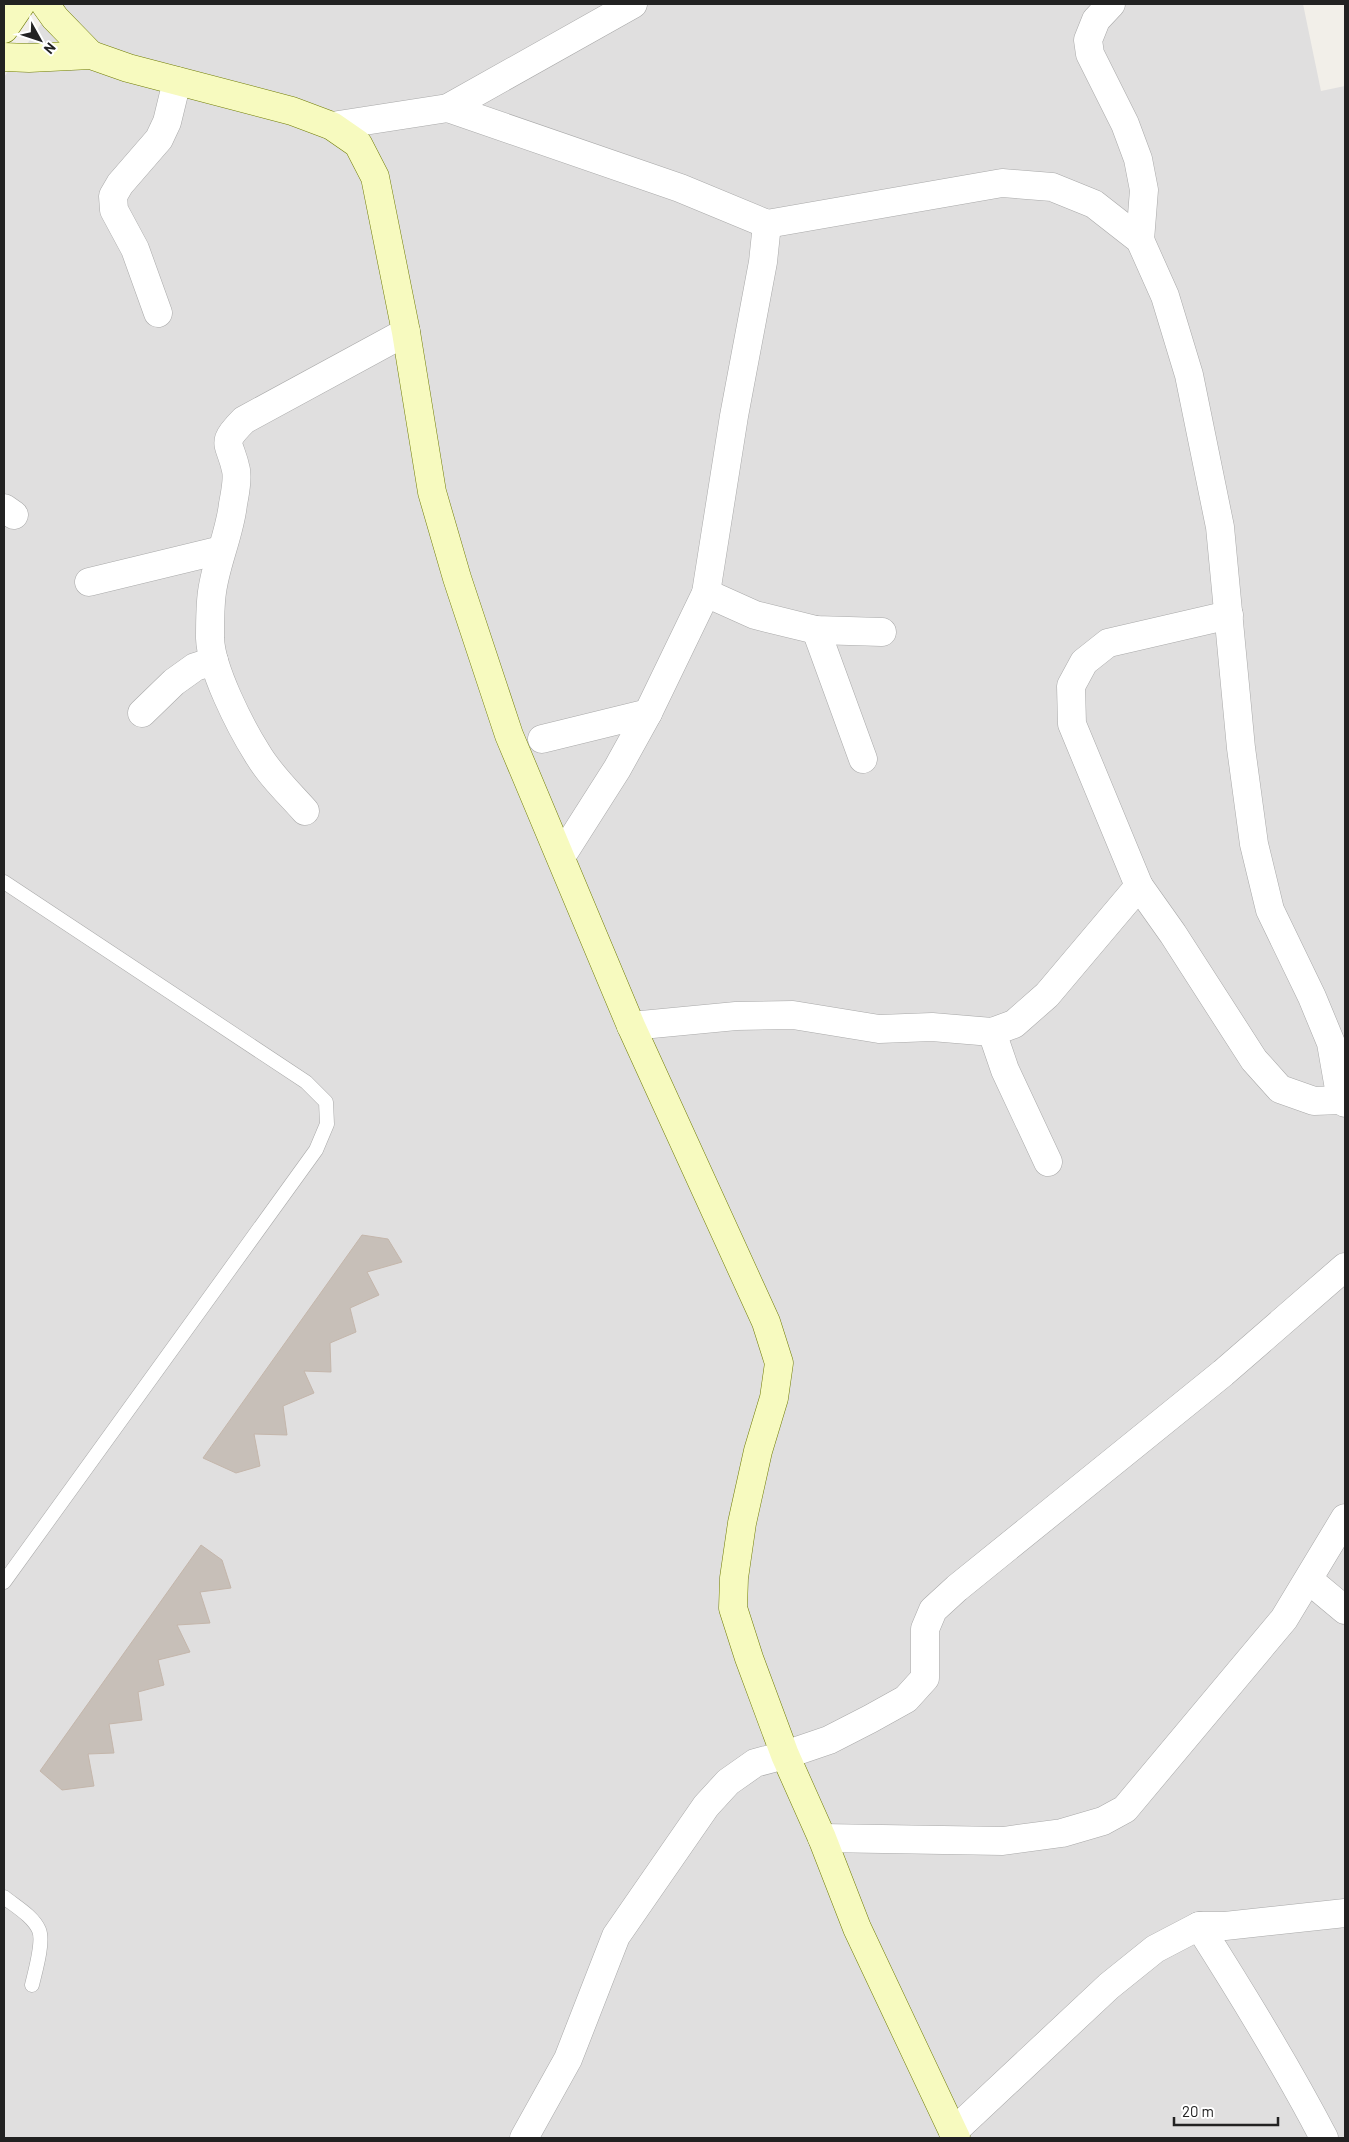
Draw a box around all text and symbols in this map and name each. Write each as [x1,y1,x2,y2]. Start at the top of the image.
north arrow [15,15,65,65]
text: N [41,40,60,58]
scale bar [1174,2094,1278,2126]
text: 20 m [1182,2102,1214,2120]

